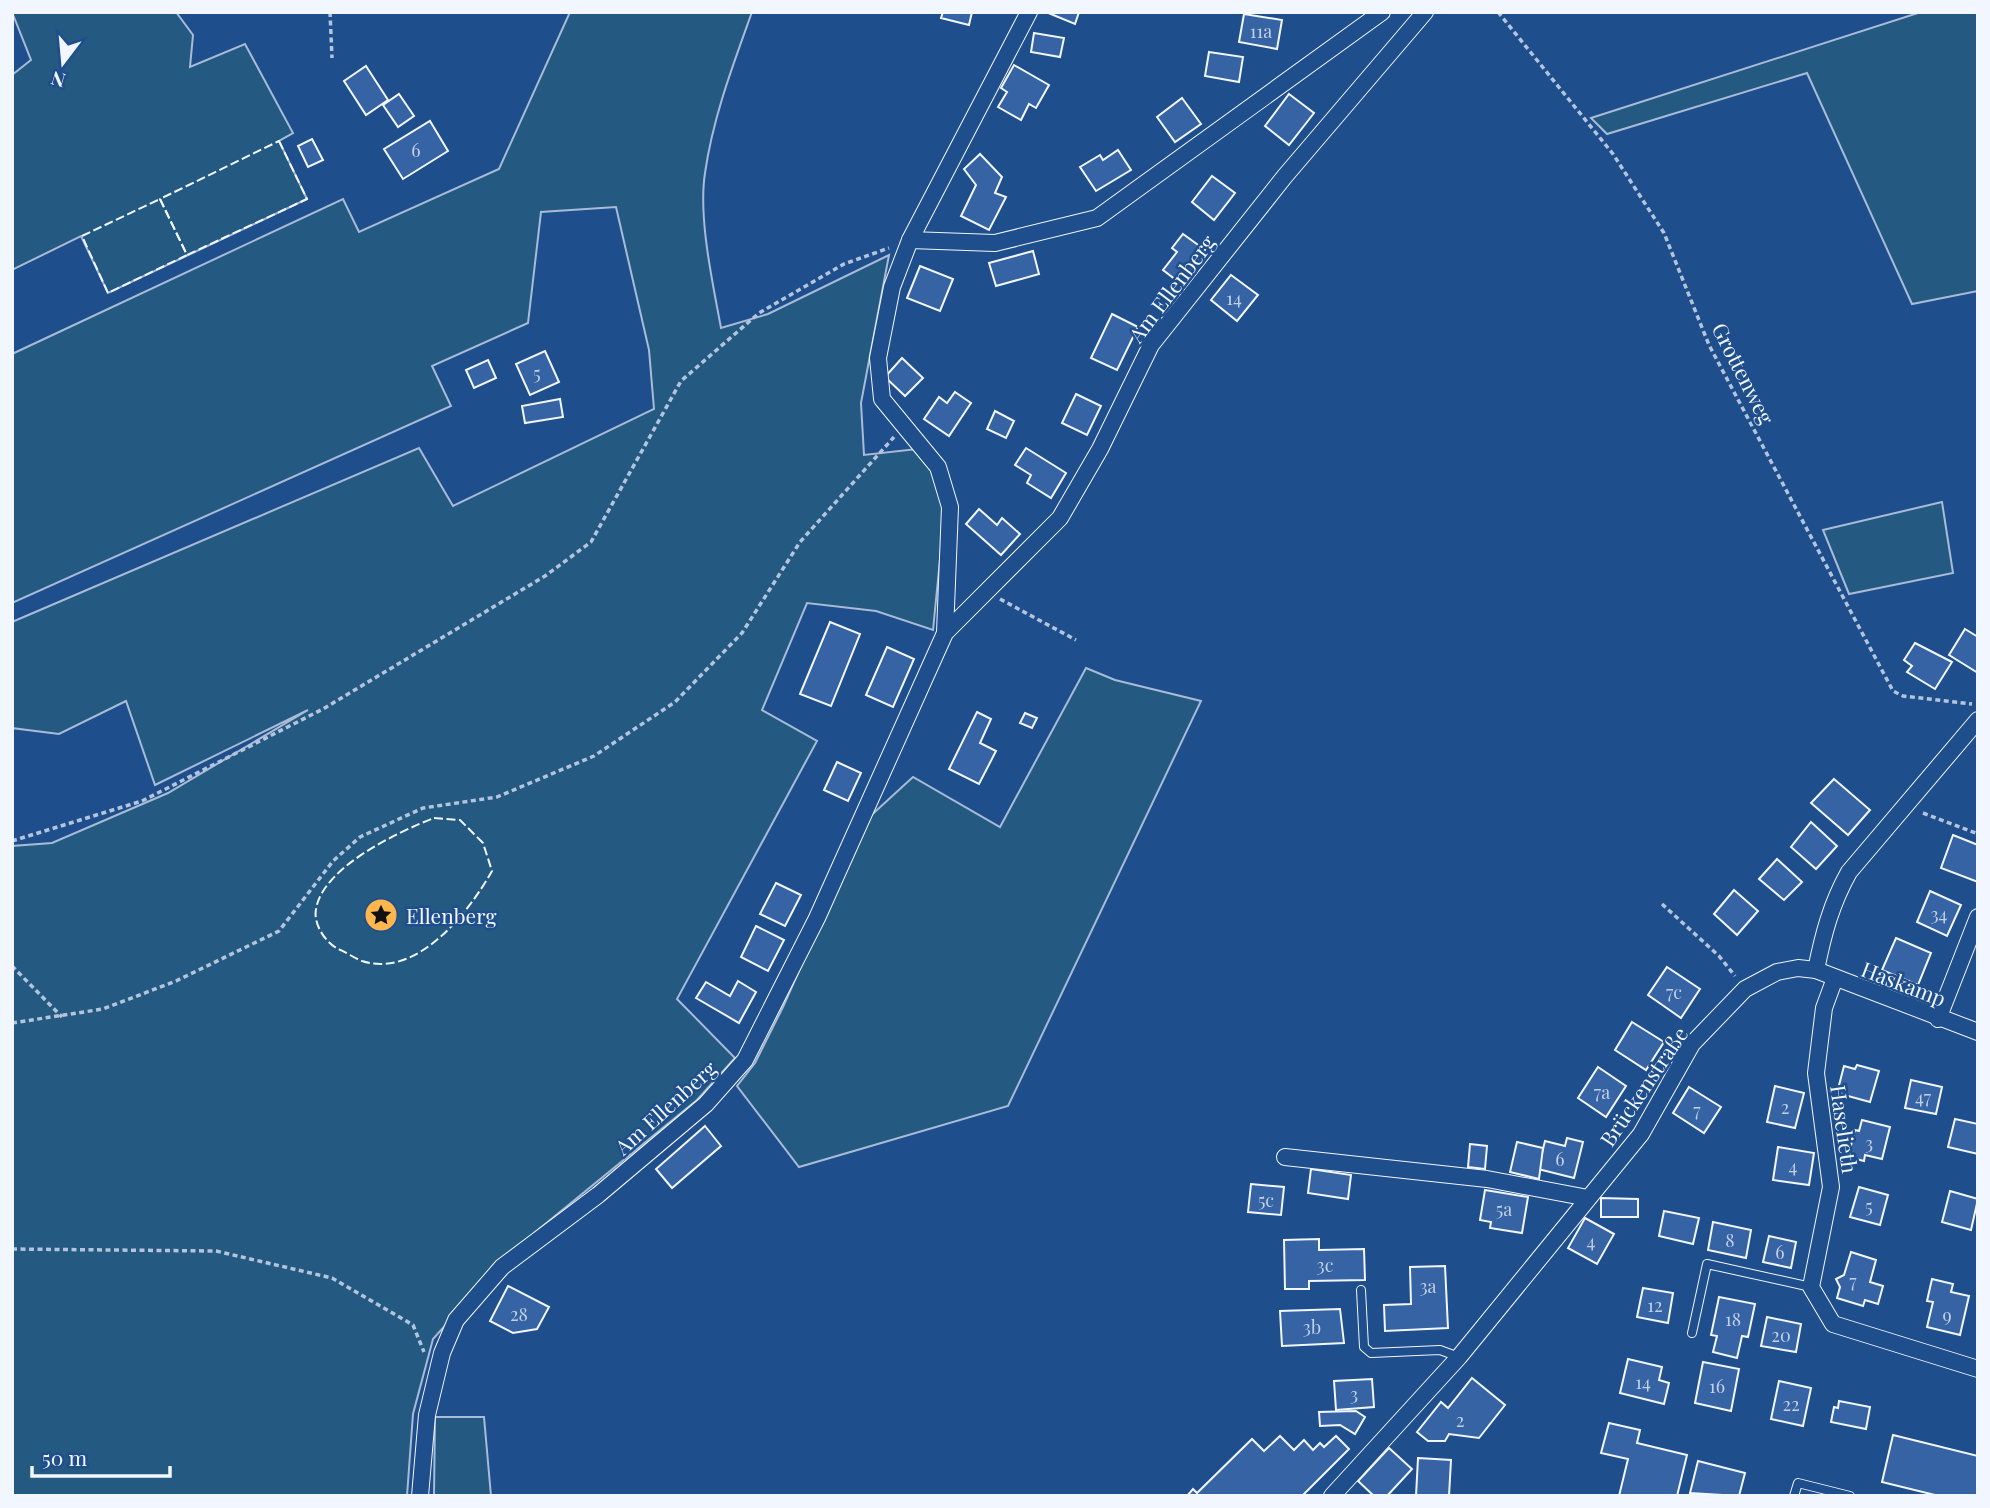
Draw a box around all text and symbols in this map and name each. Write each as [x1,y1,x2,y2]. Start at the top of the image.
house number: 11a [1250,19,1272,43]
north arrow [28,28,98,98]
text: N [48,66,68,95]
house number: 6 [411,138,421,162]
street label: Am Ellenberg [1121,229,1221,348]
house number: 14 [1226,286,1242,310]
street label: Grottenweg [1707,318,1781,428]
house number: 5 [533,361,541,385]
place icon: Ellenberg [362,896,400,934]
place label: Ellenberg [406,901,497,929]
house number: 34 [1930,902,1948,926]
street label: Haskamp [1858,954,1950,1012]
house number: 7c [1666,980,1682,1004]
street label: Brückenstraße [1593,1021,1693,1151]
street label: Am Ellenberg [607,1054,722,1161]
house number: 7a [1594,1080,1610,1104]
street label: Haselieth [1825,1083,1865,1176]
house number: 47 [1915,1085,1932,1109]
house number: 2 [1781,1095,1789,1119]
house number: 7 [1693,1098,1701,1122]
house number: 3 [1865,1131,1873,1155]
house number: 6 [1555,1147,1565,1171]
house number: 4 [1789,1154,1798,1178]
house number: 5c [1258,1188,1274,1212]
house number: 5 [1865,1194,1873,1218]
house number: 5a [1496,1197,1512,1221]
house number: 8 [1725,1228,1735,1252]
house number: 4 [1587,1229,1596,1253]
house number: 6 [1775,1240,1785,1264]
house number: 3c [1317,1253,1334,1277]
house number: 7 [1849,1269,1857,1293]
house number: 3a [1419,1274,1437,1298]
house number: 12 [1647,1293,1663,1317]
house number: 28 [510,1302,528,1326]
house number: 9 [1942,1303,1952,1327]
house number: 18 [1725,1307,1741,1331]
house number: 3b [1303,1315,1321,1339]
house number: 20 [1771,1323,1791,1347]
house number: 14 [1635,1370,1651,1394]
house number: 16 [1709,1374,1725,1398]
house number: 3 [1350,1382,1358,1406]
house number: 22 [1782,1392,1800,1416]
house number: 2 [1456,1408,1464,1432]
scale bar [32,1434,170,1478]
text: 50 m [42,1443,88,1471]

